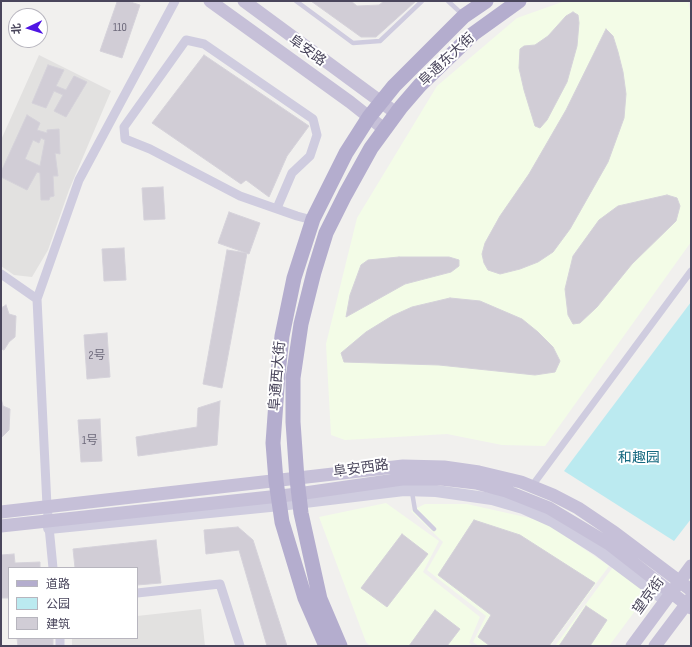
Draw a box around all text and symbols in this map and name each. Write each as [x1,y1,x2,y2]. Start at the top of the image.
north arrow [8,8,48,48]
house number: 110 [113,21,127,35]
text: 北 [10,23,23,35]
street label: 阜通东大街 [416,30,478,90]
street label: 阜安路 [285,32,329,70]
street label: 阜通西大街 [267,340,289,412]
house number: 2号 [89,349,105,363]
house number: 1号 [82,434,98,448]
park label: 和趣园 [618,450,660,466]
street label: 阜安西路 [332,457,390,481]
legend [8,567,138,639]
street label: 望京街 [630,574,668,618]
text: 道路 [46,577,70,592]
text: 公园 [46,597,70,612]
text: 建筑 [46,617,70,632]

